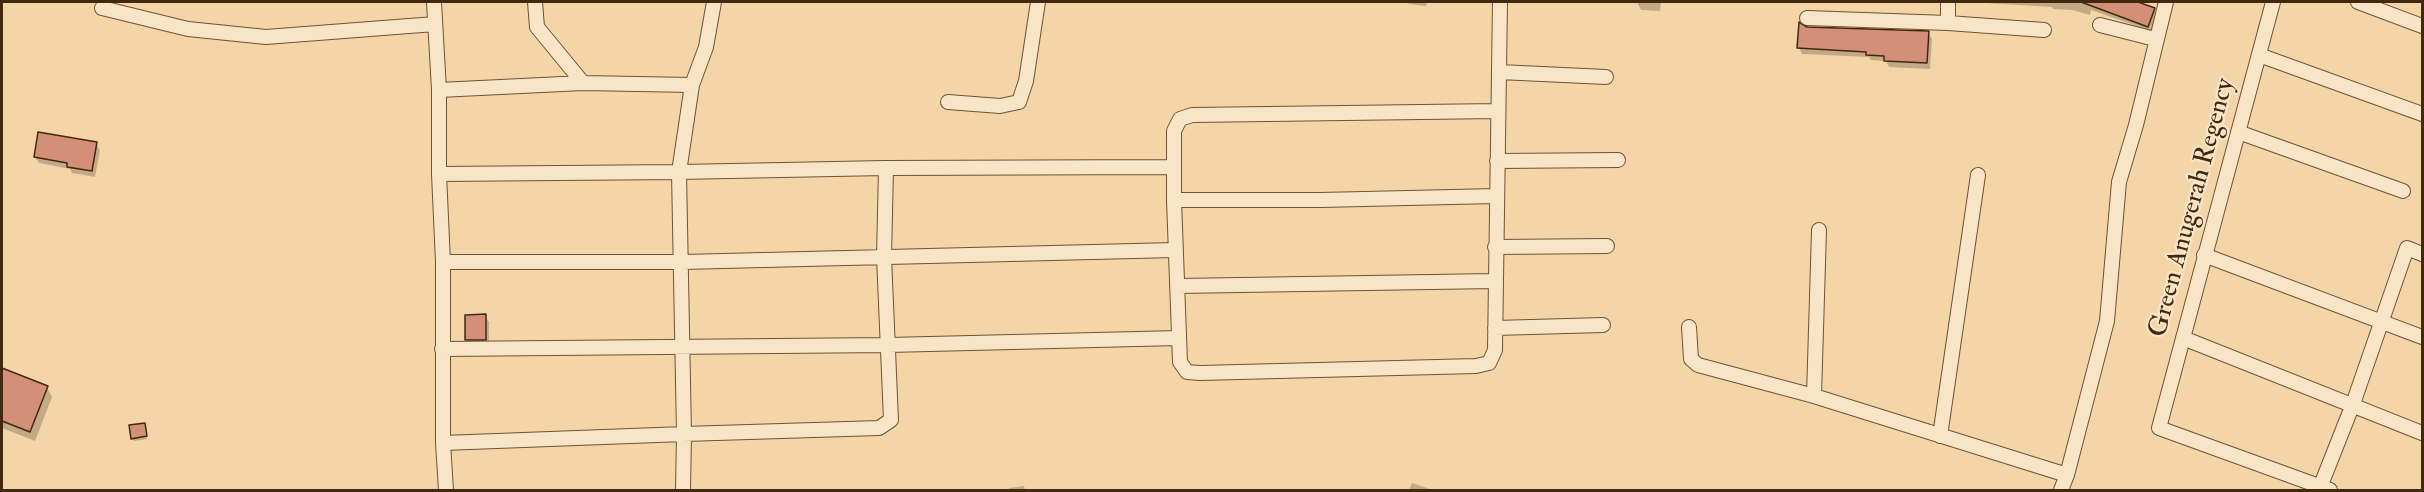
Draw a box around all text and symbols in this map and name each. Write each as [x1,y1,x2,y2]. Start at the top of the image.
street label: Green Anugerah Regency [2143,75,2243,341]

